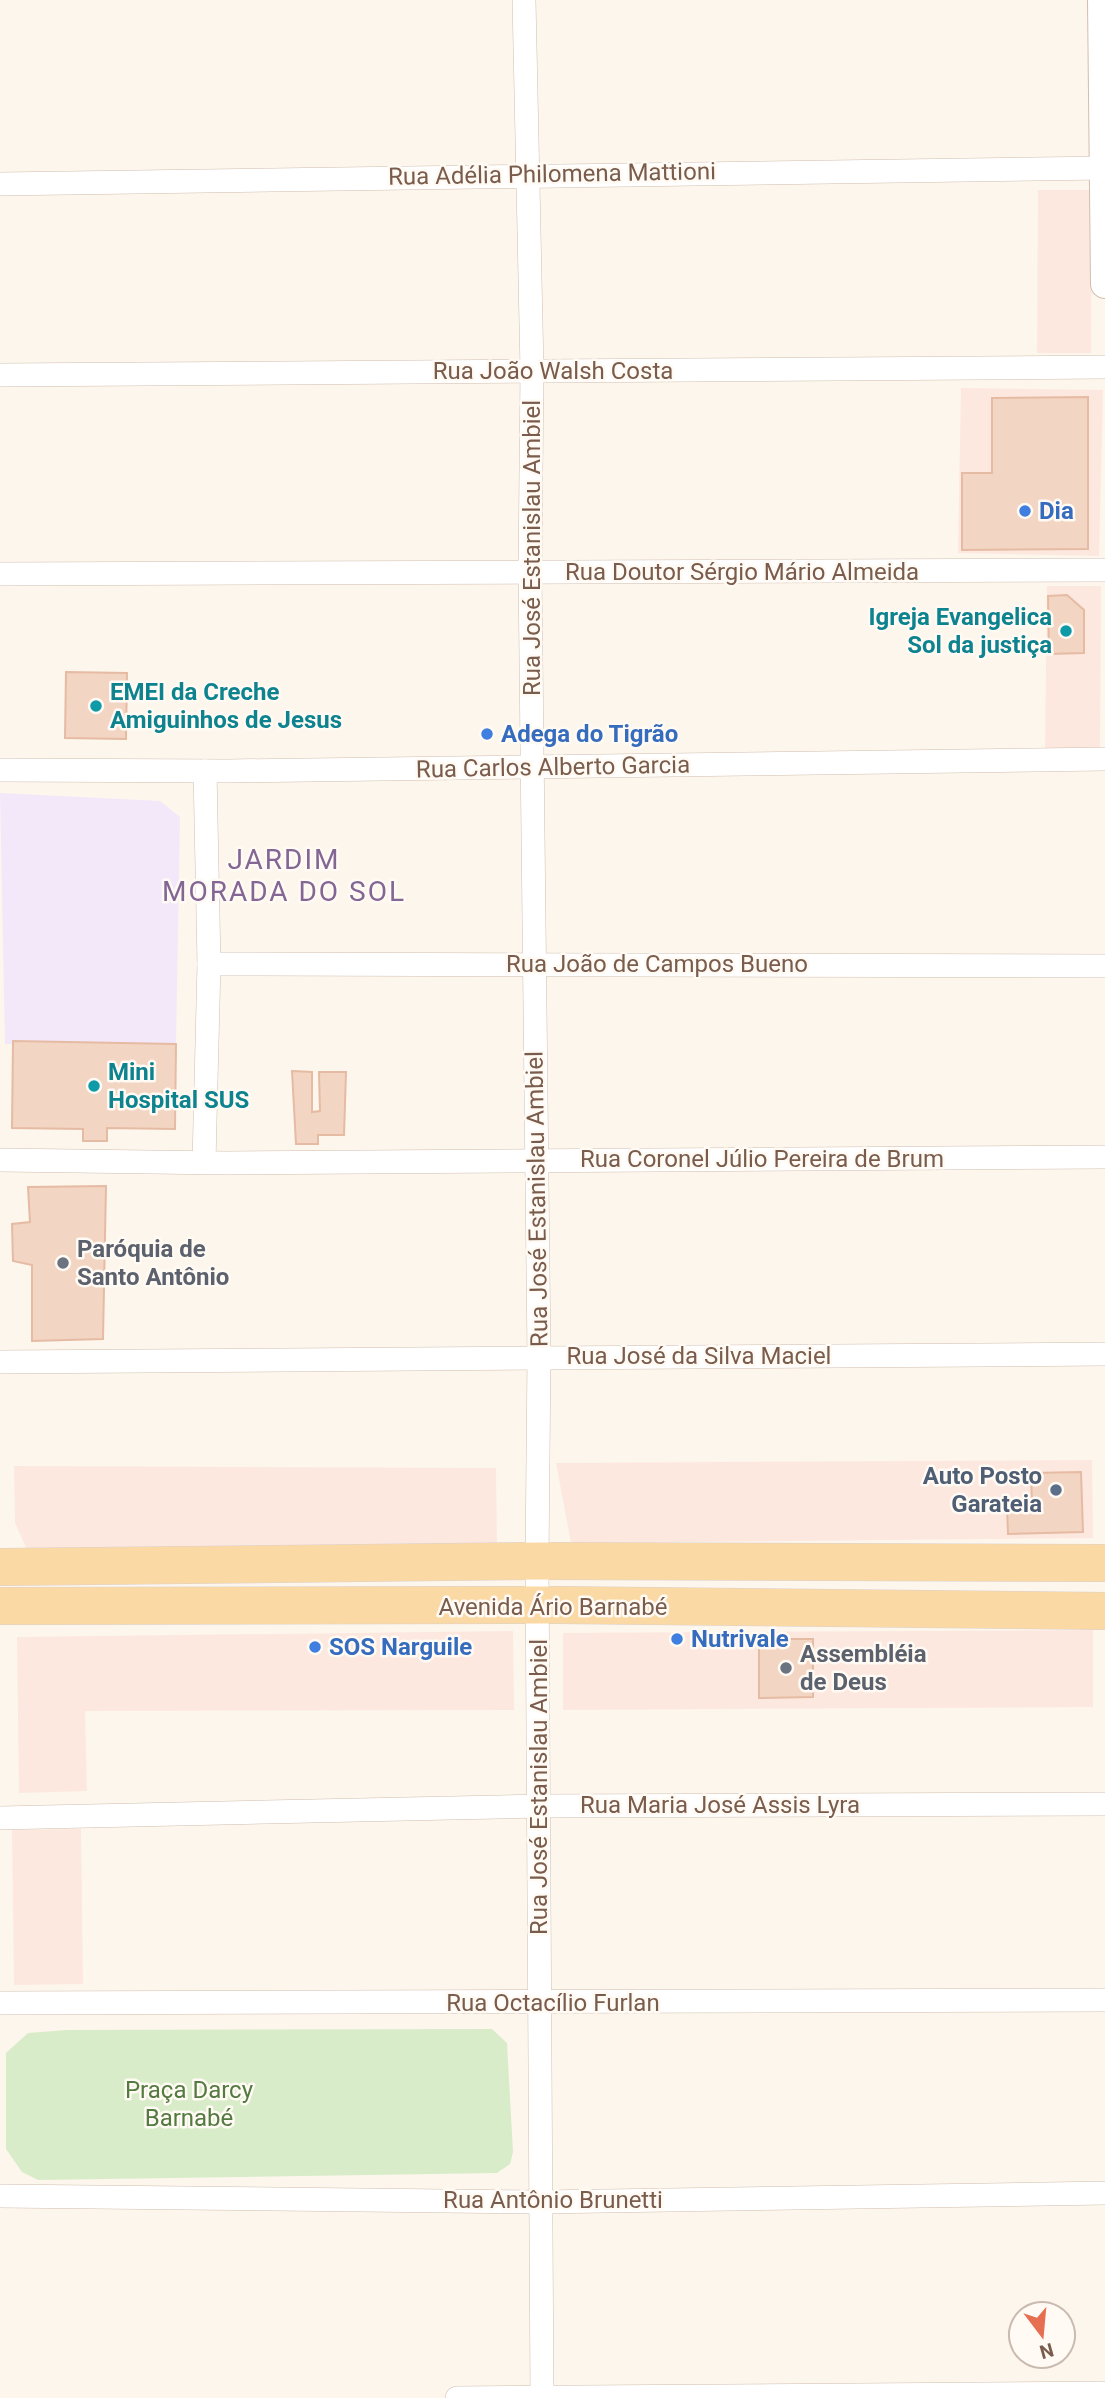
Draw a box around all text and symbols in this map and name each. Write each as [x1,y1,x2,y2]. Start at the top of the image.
street label: Rua Adélia Philomena Mattioni [388,157,716,191]
street label: Rua João Walsh Costa [433,357,673,385]
street label: Rua José Estanislau Ambiel [518,400,546,696]
place label: Dia [1039,497,1074,525]
marker: Dia [1017,503,1033,519]
street label: Rua Doutor Sérgio Mário Almeida [565,558,919,586]
place label: Igreja Evangelica Sol da justiça [868,603,1052,659]
marker: Igreja Evangelica Sol da justiça [1058,623,1074,639]
place label: EMEI da Creche Amiguinhos de Jesus [110,678,342,734]
marker: EMEI da Creche Amiguinhos de Jesus [88,698,104,714]
place label: Adega do Tigrão [501,720,678,748]
marker: Adega do Tigrão [479,726,495,742]
street label: Rua Carlos Alberto Garcia [416,751,690,783]
district label: JARDIM MORADA DO SOL [162,843,406,908]
street label: Rua João de Campos Bueno [506,950,808,978]
street label: Rua José Estanislau Ambiel [520,1051,554,1347]
place label: Mini Hospital SUS [108,1058,249,1114]
marker: Mini Hospital SUS [86,1078,102,1094]
street label: Rua Coronel Júlio Pereira de Brum [580,1145,944,1173]
place label: Paróquia de Santo Antônio [77,1235,229,1291]
marker: Paróquia de Santo Antônio [55,1255,71,1271]
street label: Rua José da Silva Maciel [567,1342,831,1370]
place label: Auto Posto Garateia [923,1462,1042,1518]
marker: Auto Posto Garateia [1048,1482,1064,1498]
street label: Avenida Ário Barnabé [439,1593,667,1621]
place label: Nutrivale [691,1625,789,1653]
marker: Nutrivale [669,1631,685,1647]
place label: SOS Narguile [329,1633,472,1661]
marker: SOS Narguile [307,1639,323,1655]
street label: Rua José Estanislau Ambiel [525,1639,553,1935]
place label: Assembléia de Deus [800,1640,927,1696]
marker: Assembléia de Deus [778,1660,794,1676]
street label: Rua Maria José Assis Lyra [580,1791,860,1819]
street label: Rua Octacílio Furlan [446,1989,660,2017]
park label: Praça Darcy Barnabé [125,2076,254,2132]
street label: Rua Antônio Brunetti [443,2186,663,2214]
north arrow [1007,2300,1077,2370]
text: N [1037,2338,1056,2364]

